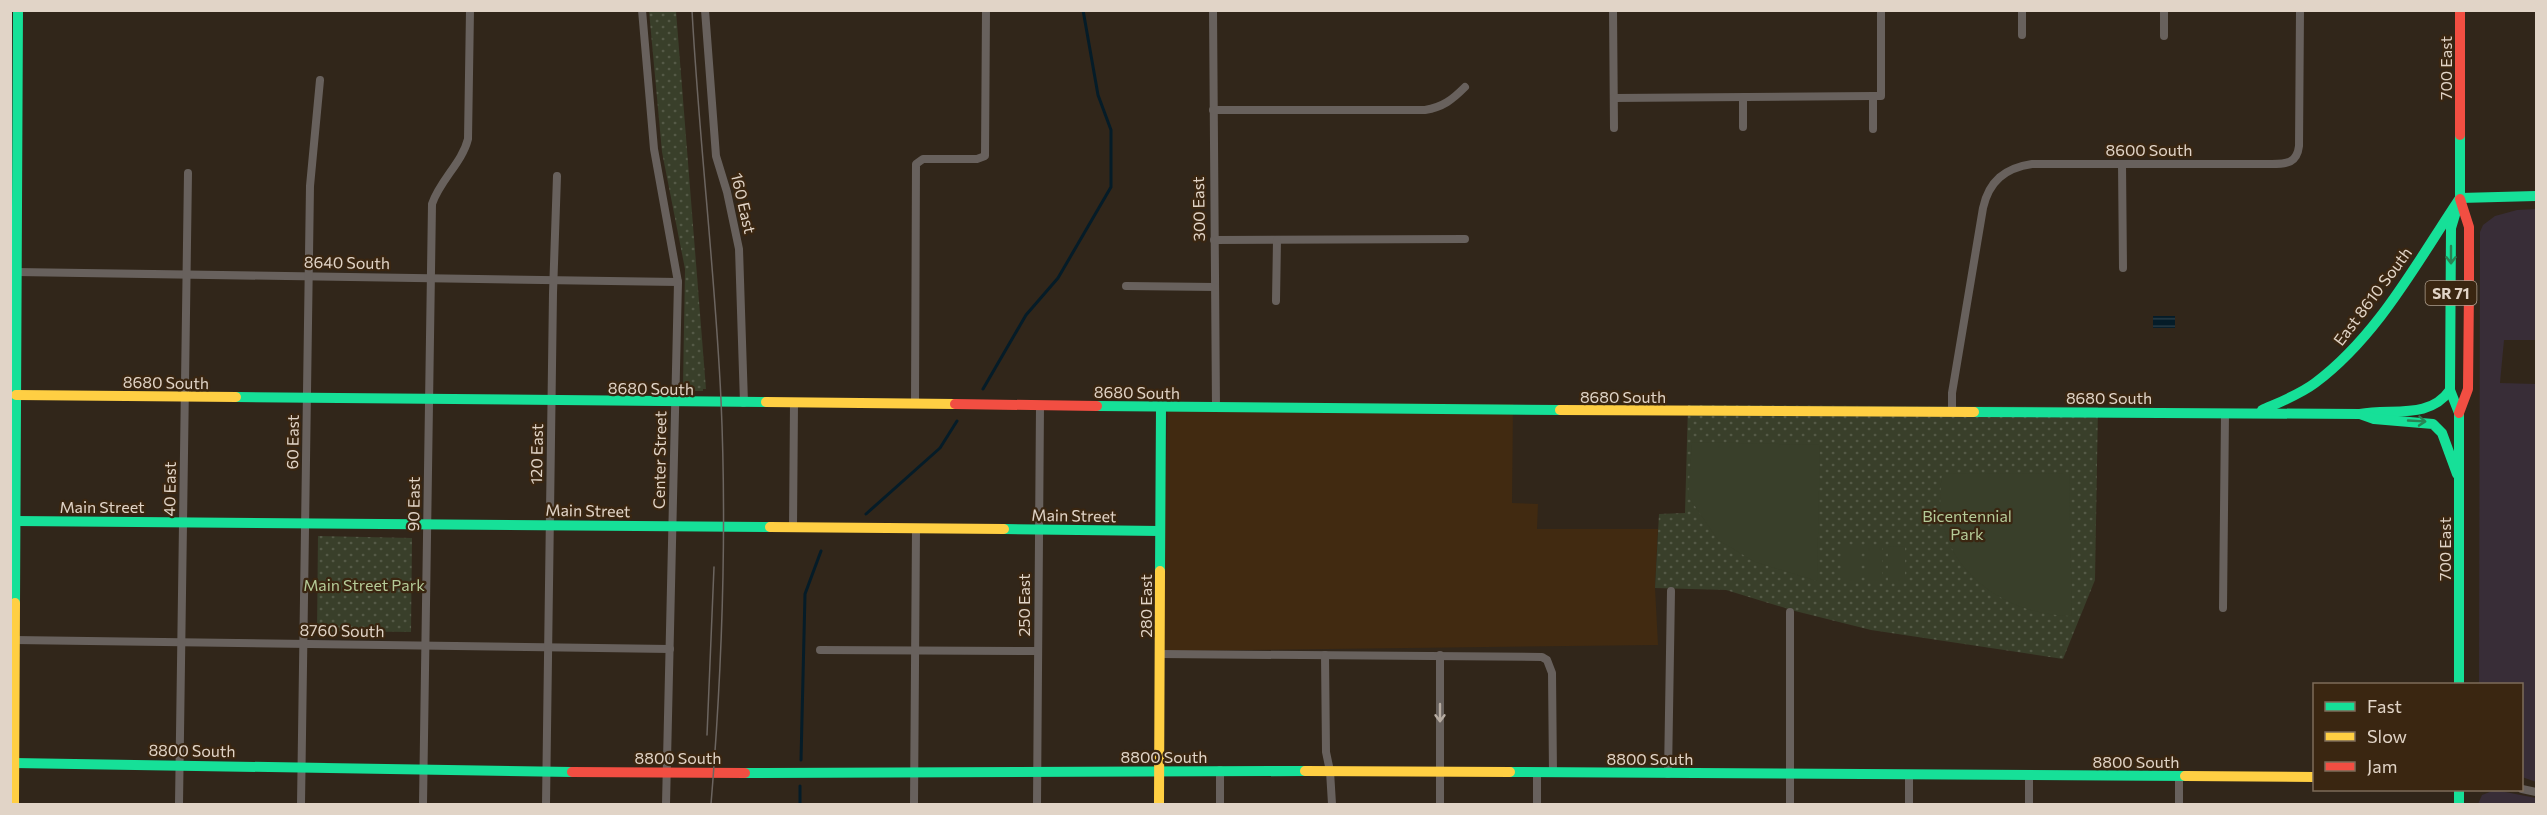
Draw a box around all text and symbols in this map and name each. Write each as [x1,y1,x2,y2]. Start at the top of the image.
street label: 700 East [2436,36,2455,100]
street label: 8600 South [2106,140,2192,159]
street label: 160 East [728,171,760,236]
street label: 300 East [1188,176,1208,242]
street label: East 8610 South [2329,243,2415,349]
one-way arrow [2445,244,2457,264]
street label: 8640 South [304,252,390,272]
road number: SR 71 [2426,281,2476,305]
street label: 8680 South [123,372,209,392]
street label: 8680 South [608,378,694,398]
street label: 8680 South [1094,382,1180,402]
street label: 8680 South [1580,387,1666,406]
street label: 8680 South [2066,388,2152,407]
street label: Center Street [649,410,669,509]
street label: 60 East [282,414,302,470]
one-way arrow [2407,416,2427,427]
street label: 120 East [526,423,546,485]
street label: 40 East [159,461,179,517]
street label: 90 East [403,476,423,532]
street label: Main Street [59,497,145,516]
street label: Main Street [545,500,631,520]
street label: Main Street [1031,505,1117,525]
park label: Bicentennial Park [1922,506,2012,543]
street label: 700 East [2435,517,2454,581]
street label: 250 East [1014,573,1033,637]
street label: 280 East [1136,574,1155,638]
park label: Main Street Park [303,575,425,594]
street label: 8760 South [299,620,385,640]
legend [2313,683,2523,791]
text: Fast [2367,695,2402,717]
one-way arrow [1434,703,1446,723]
text: Slow [2367,725,2407,747]
street label: 8800 South [148,740,236,760]
street label: 8800 South [1121,747,1207,766]
street label: 8800 South [635,748,721,767]
street label: 8800 South [1607,749,1693,768]
street label: 8800 South [2093,752,2179,771]
text: Jam [2367,755,2397,777]

